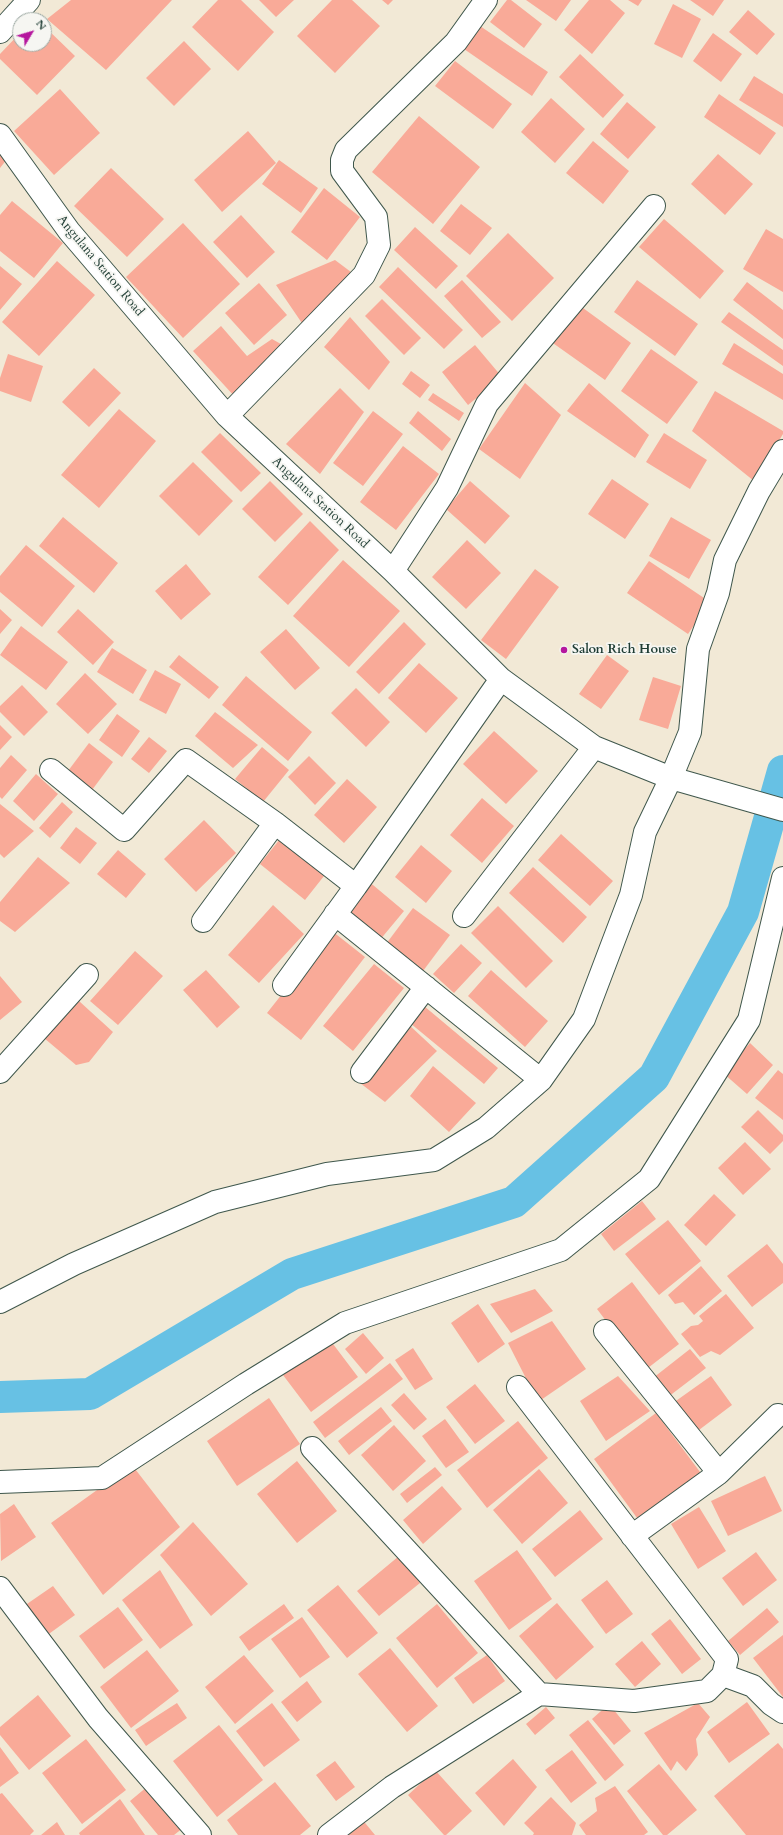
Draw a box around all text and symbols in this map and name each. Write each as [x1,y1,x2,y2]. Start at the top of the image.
north arrow [12,12,52,52]
text: N [32,17,50,33]
street label: Angulana Station Road [53,212,147,320]
street label: Angulana Station Road [268,454,372,552]
place label: Salon Rich House [572,642,677,658]
marker: Salon Rich House [559,645,569,655]

